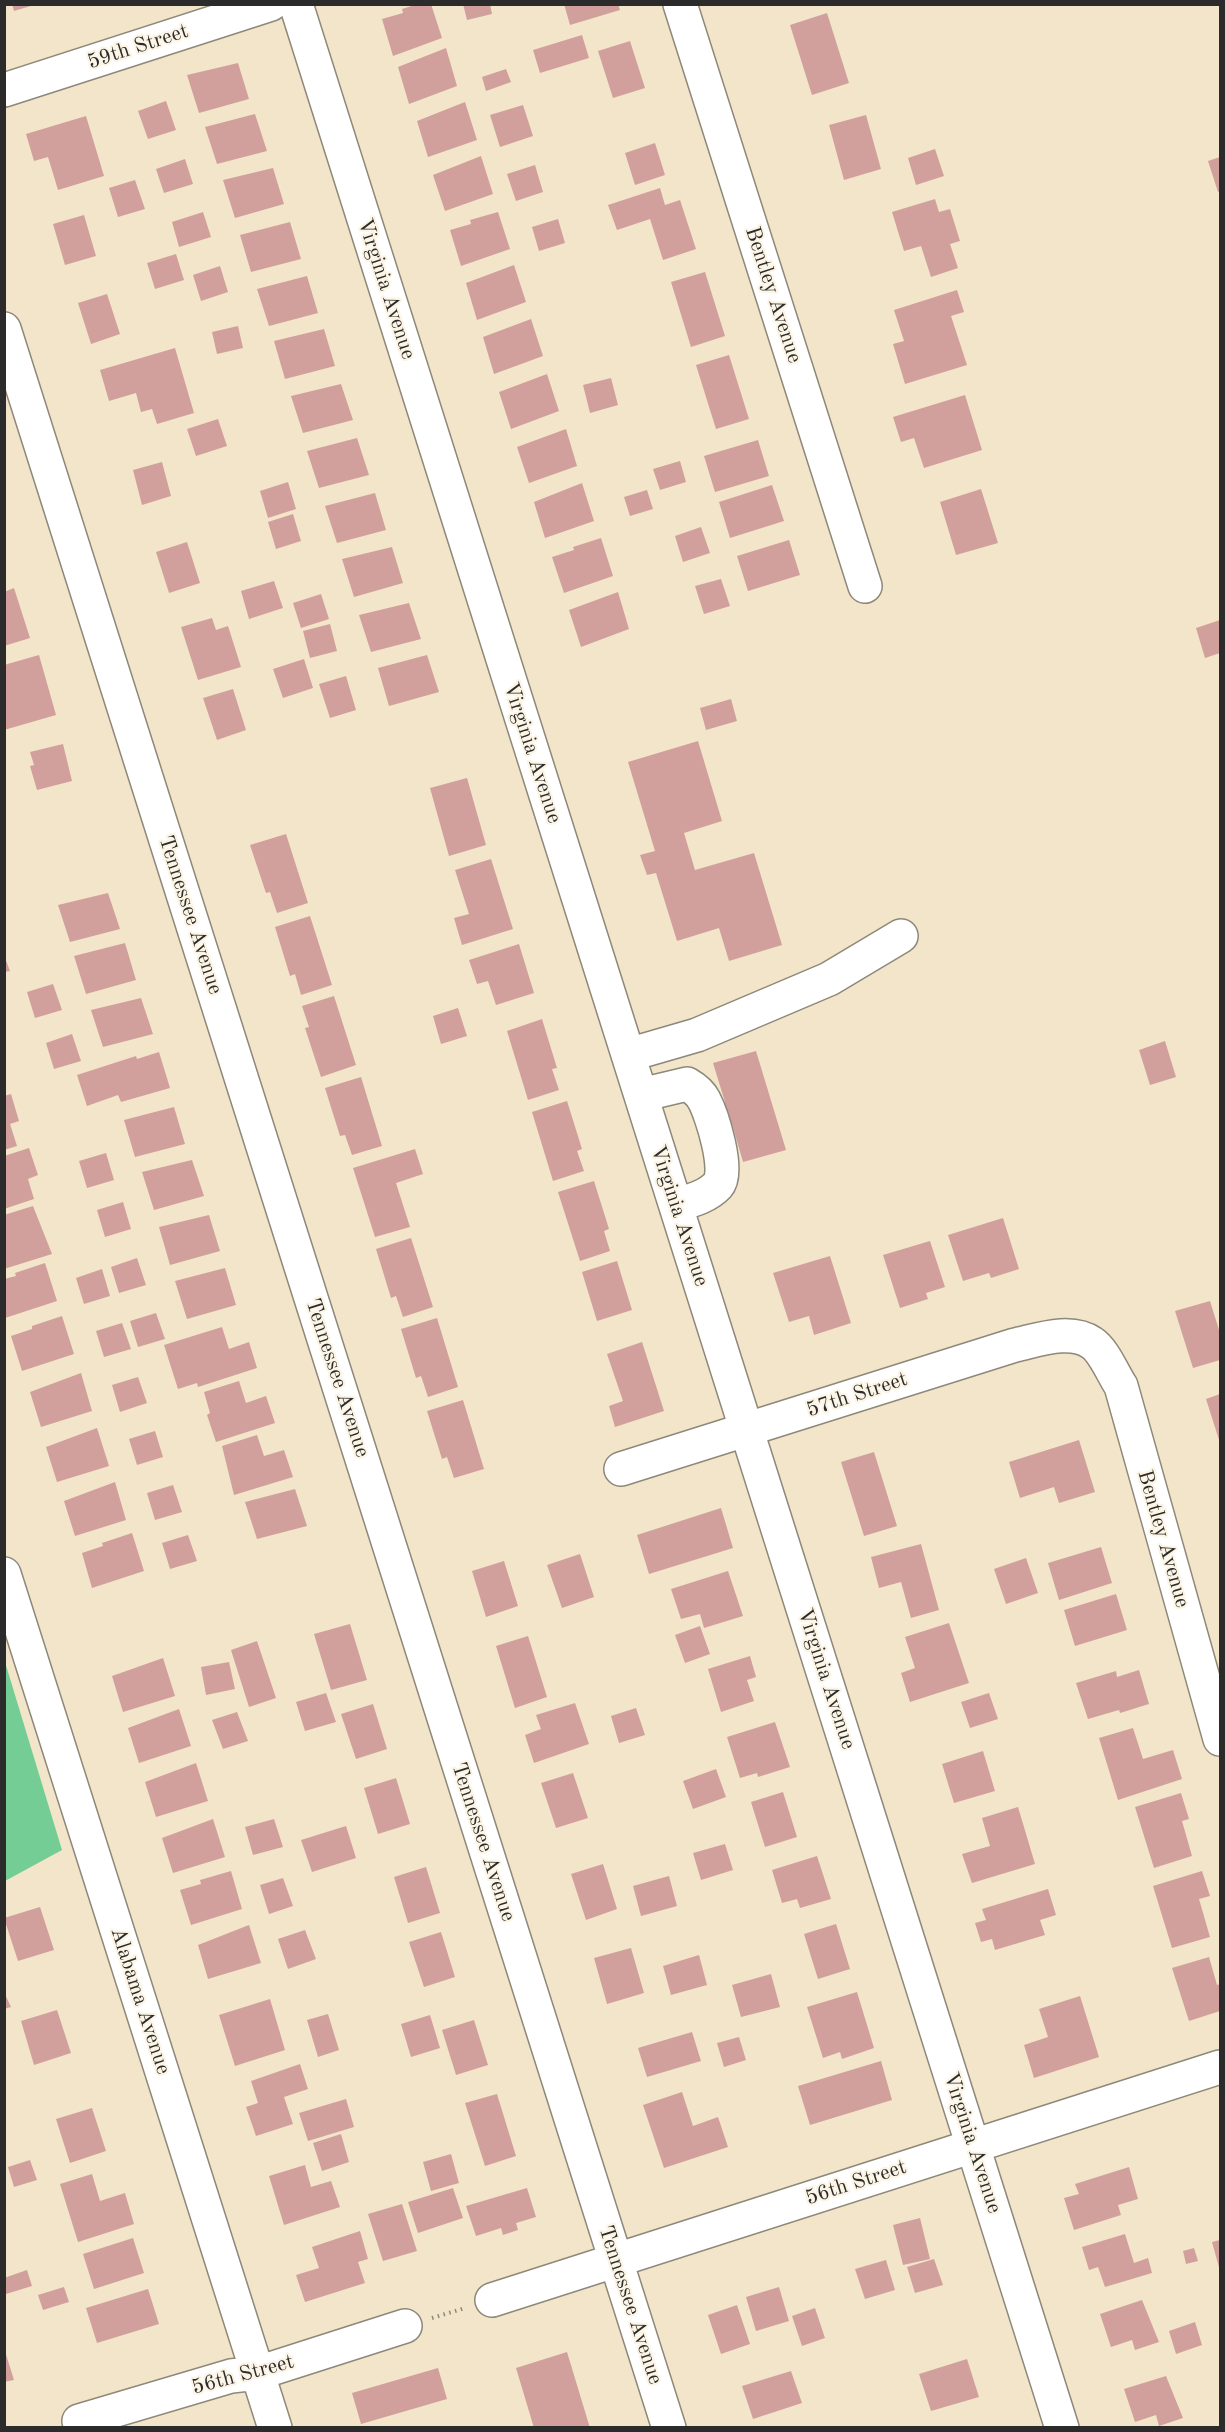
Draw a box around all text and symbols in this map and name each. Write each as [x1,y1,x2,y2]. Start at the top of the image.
street label: 59th Street [84,19,192,75]
street label: Virginia Avenue [351,215,421,363]
street label: Bentley Avenue [739,224,807,366]
street label: Virginia Avenue [497,679,567,827]
street label: Tennessee Avenue [152,832,228,998]
street label: Virginia Avenue [644,1142,714,1290]
street label: Tennessee Avenue [299,1295,375,1461]
street label: 57th Street [803,1367,911,1423]
street label: Bentley Avenue [1131,1467,1195,1611]
street label: Virginia Avenue [791,1605,861,1753]
street label: Tennessee Avenue [445,1759,521,1925]
street label: Alabama Avenue [104,1924,176,2078]
street label: Virginia Avenue [937,2069,1007,2217]
street label: 56th Street [802,2155,910,2211]
street label: Tennessee Avenue [592,2222,668,2388]
street label: 56th Street [189,2349,297,2401]

